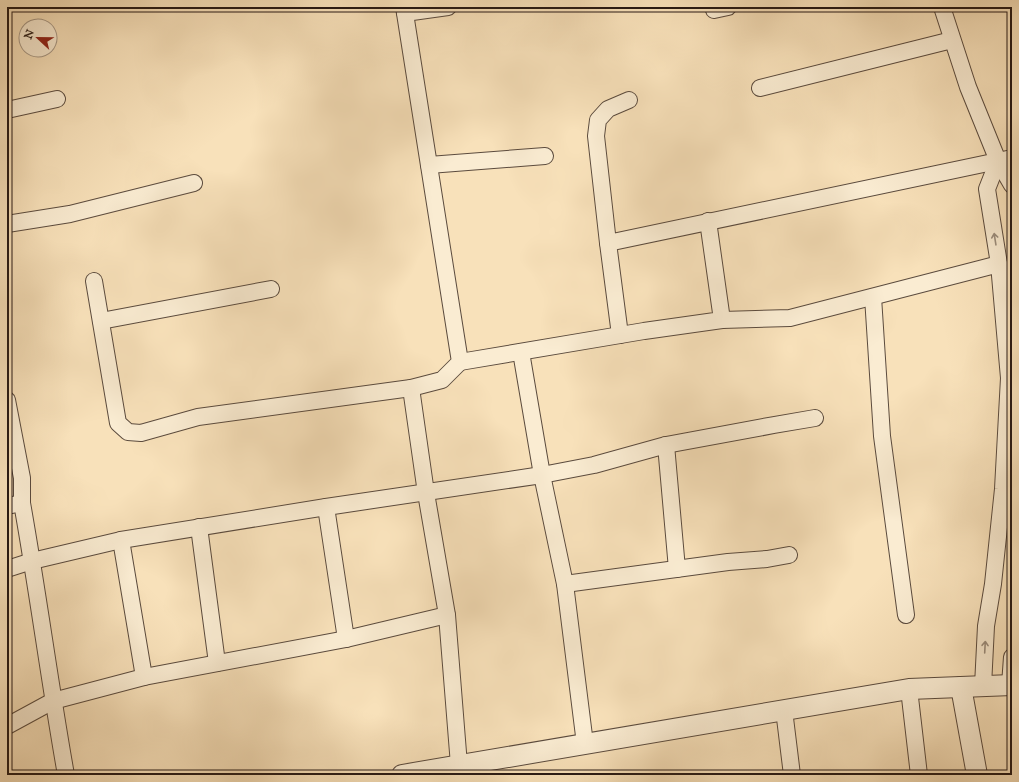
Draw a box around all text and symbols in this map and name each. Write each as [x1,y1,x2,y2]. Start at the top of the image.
north arrow [18,18,58,58]
text: N [21,27,37,41]
one-way arrow [991,233,999,246]
one-way arrow [981,641,988,654]

